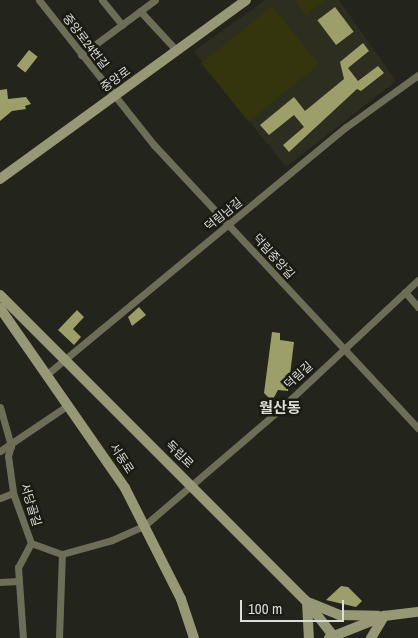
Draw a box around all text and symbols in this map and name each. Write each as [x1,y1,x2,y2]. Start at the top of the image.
street label: 중앙로24번길 [59,12,111,72]
street label: 중앙로 [98,64,134,96]
street label: 덕림남길 [202,196,246,234]
street label: 덕림중앙길 [249,232,297,282]
street label: 덕림길 [282,360,316,392]
district label: 월산동 [259,399,301,417]
street label: 독립로 [162,438,196,472]
street label: 서동로 [106,441,136,477]
street label: 서당골길 [17,482,43,528]
scale bar [243,590,347,622]
text: 100 m [248,598,282,619]

